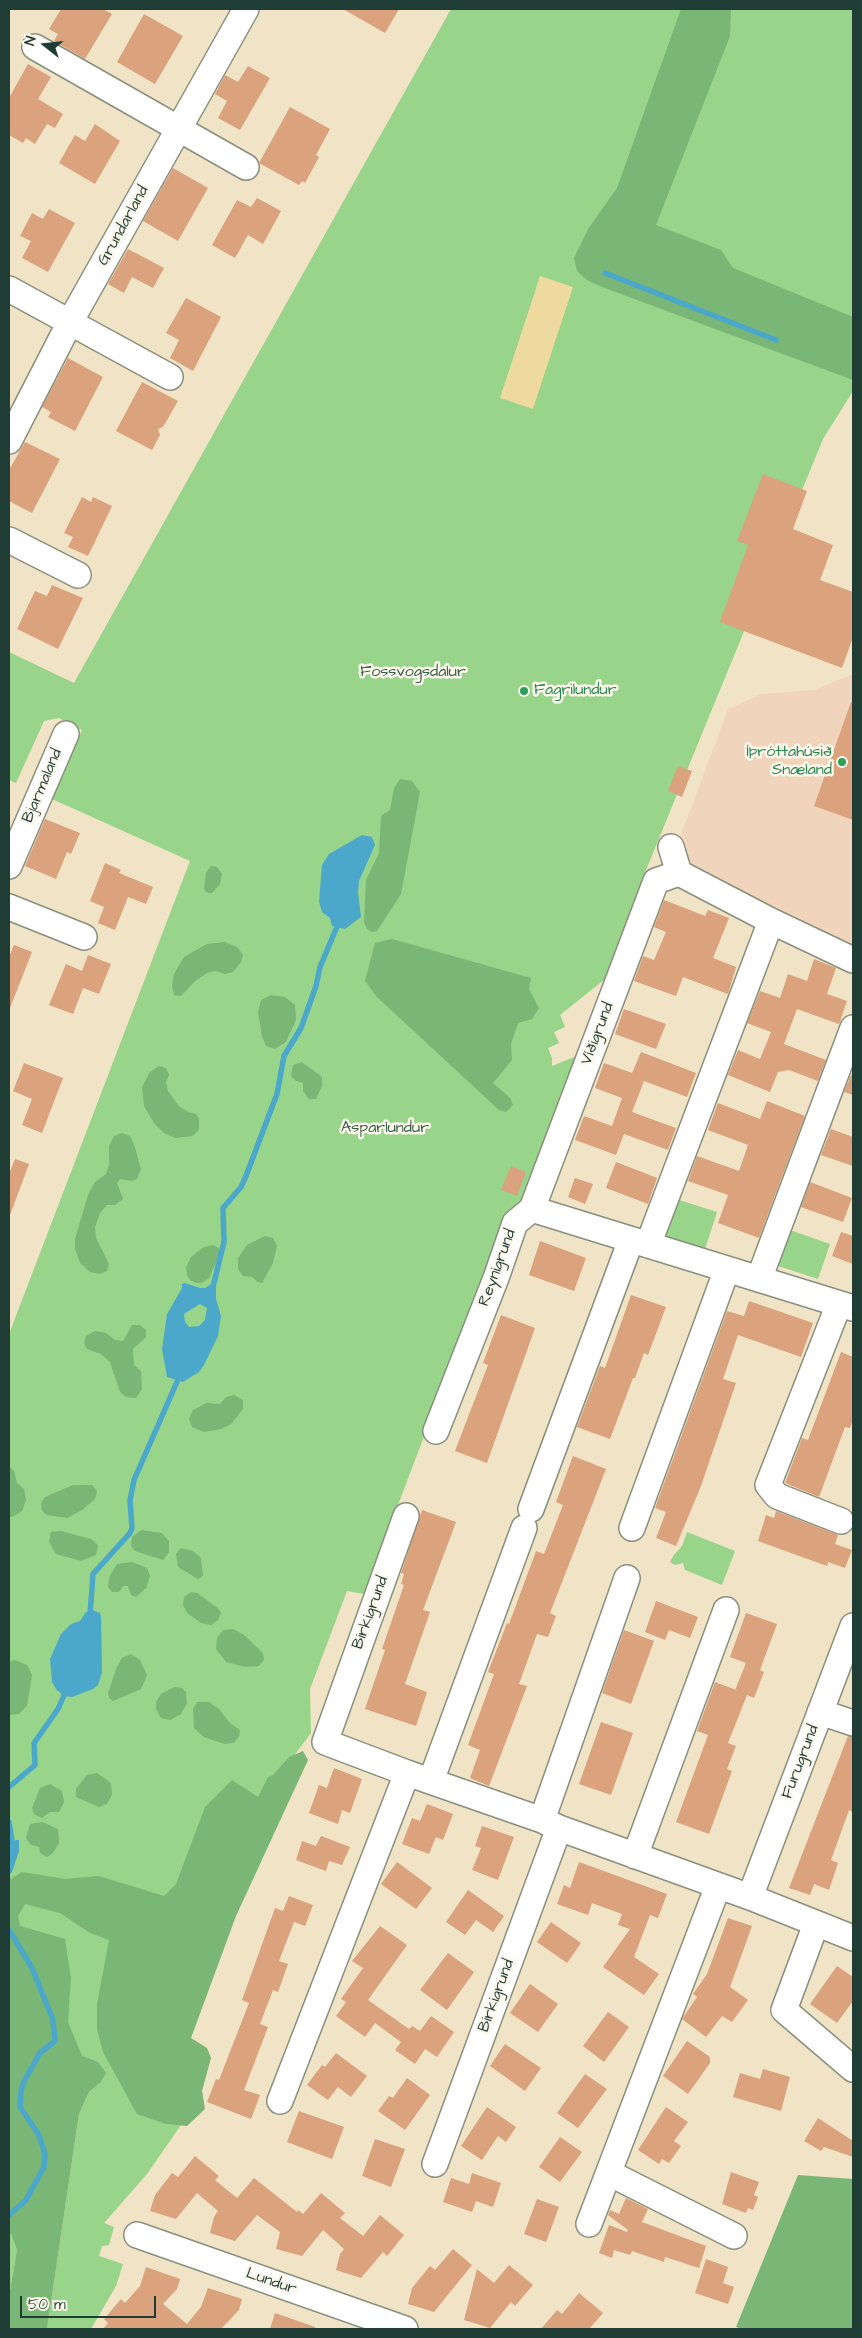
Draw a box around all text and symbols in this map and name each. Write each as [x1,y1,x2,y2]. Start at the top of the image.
north arrow [20,20,70,70]
text: N [20,34,41,48]
street label: Grundarland [94,183,154,269]
park label: Fossvogsdalur [360,663,466,683]
place label: Fagrilundur [534,681,617,701]
marker: Fagrilundur [518,685,530,697]
place label: Íþróttahúsið Snæland [747,743,832,781]
street label: Bjarmaland [19,746,67,826]
marker: Íþróttahúsið Snæland [836,756,848,768]
street label: Víðigrund [577,1000,619,1068]
park label: Asparlundur [341,1119,429,1139]
street label: Reynigrund [475,1227,521,1309]
street label: Birkigrund [349,1574,393,1652]
street label: Furugrund [778,1722,824,1802]
street label: Birkigrund [475,1957,519,2035]
street label: Lundur [243,2264,299,2300]
scale bar [22,2286,159,2318]
text: 50 m [28,2294,66,2315]

